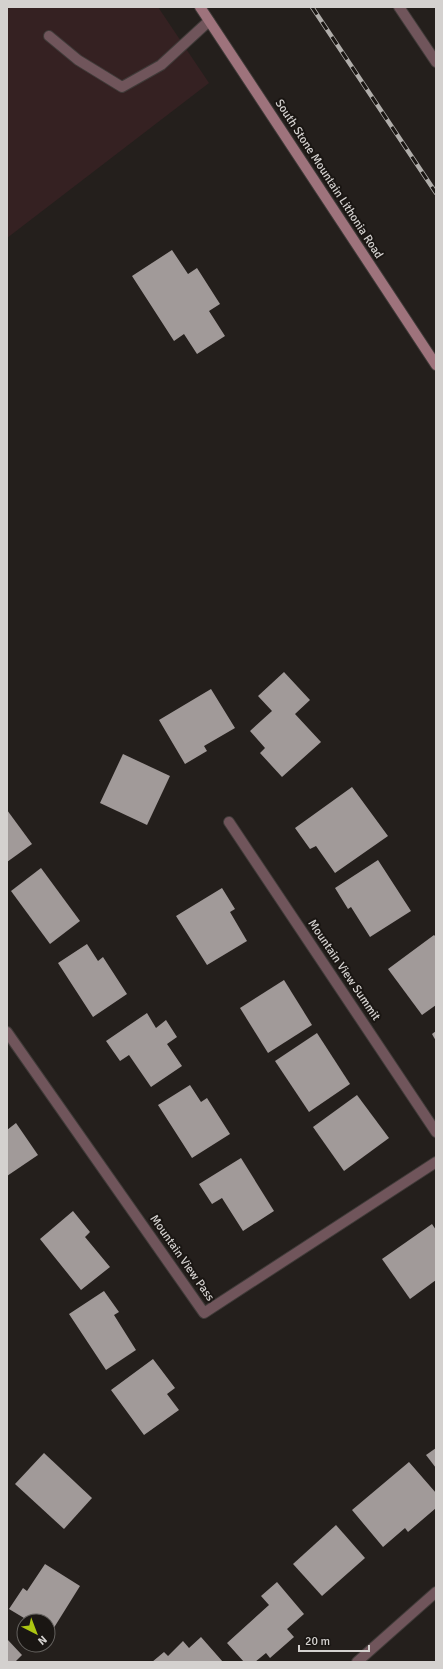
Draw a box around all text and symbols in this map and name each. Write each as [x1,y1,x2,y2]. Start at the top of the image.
street label: South Stone Mountain Lithonia Road [272,96,386,262]
street label: Mountain View Summit [305,917,383,1023]
street label: Mountain View Pass [147,1212,217,1304]
north arrow [16,1613,56,1653]
scale bar [299,1627,369,1653]
text: N [35,1633,50,1647]
text: 20 m [305,1634,330,1649]

